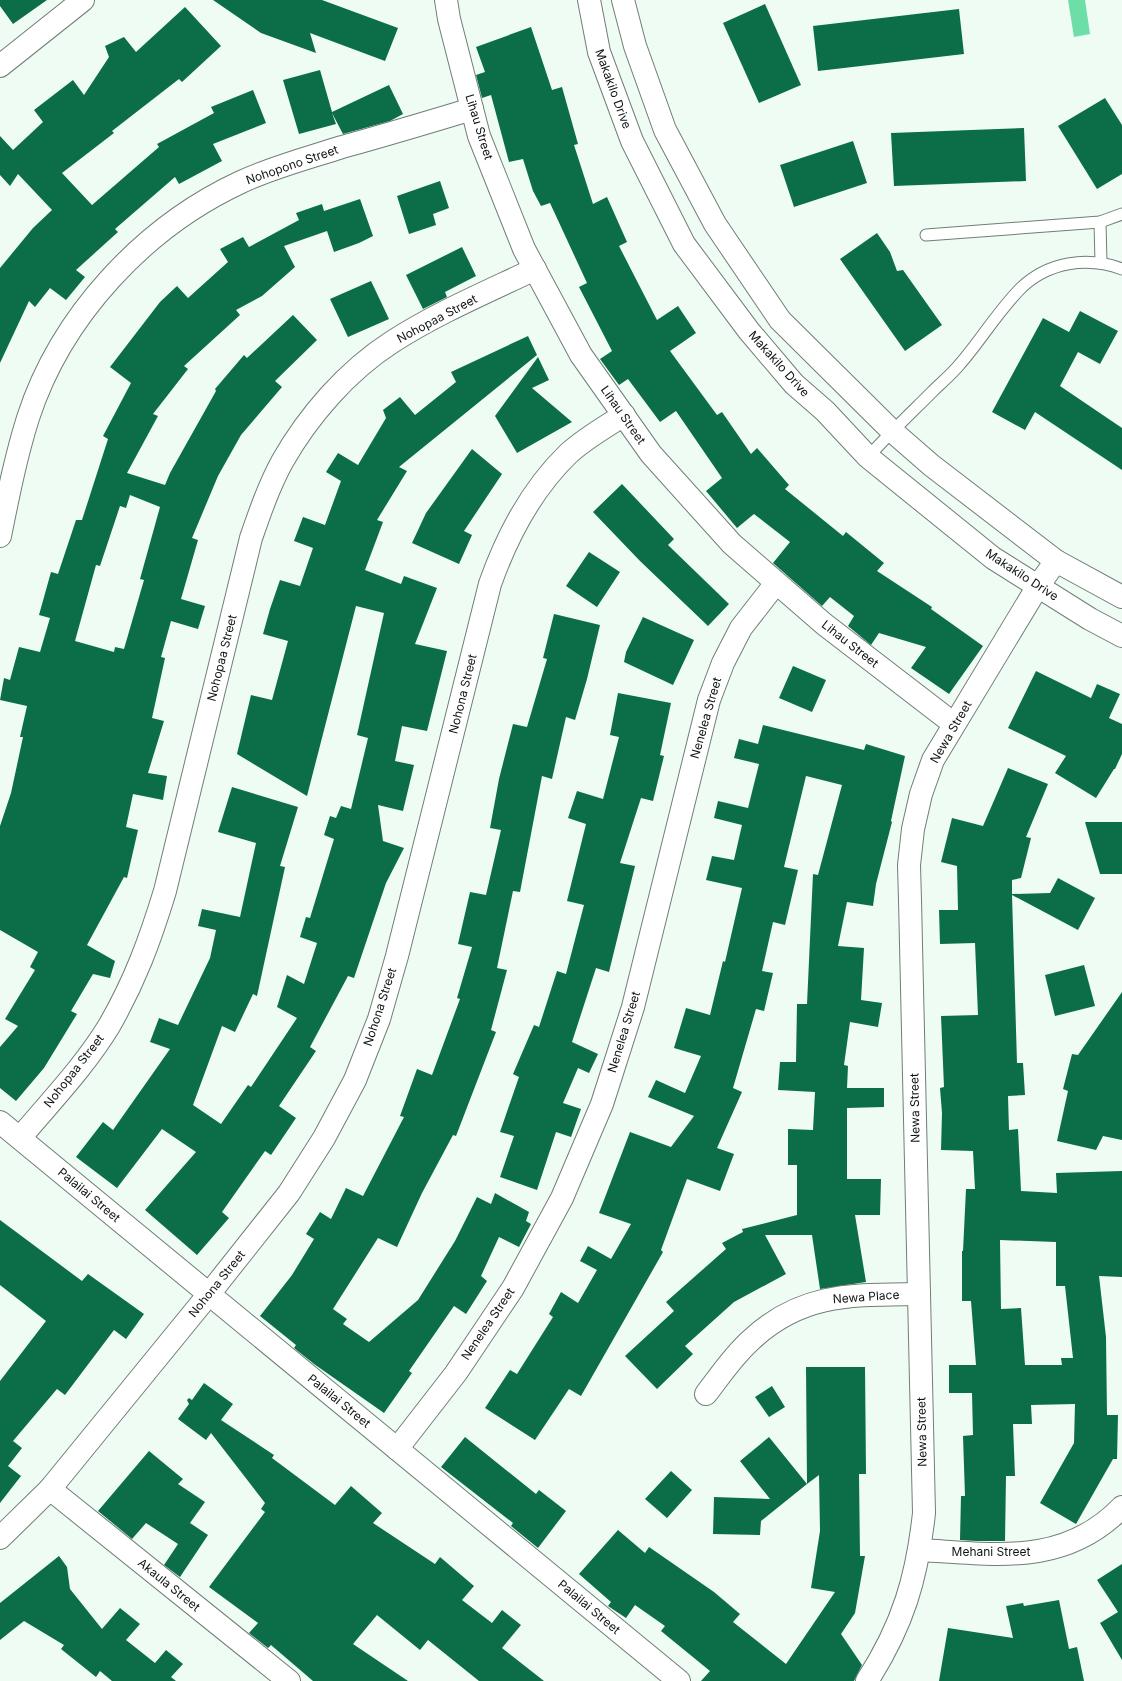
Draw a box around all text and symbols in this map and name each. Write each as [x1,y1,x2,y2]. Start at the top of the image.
street label: Makakilo Drive [592,47,635,131]
street label: Lihau Street [462,92,497,162]
street label: Nohopono Street [244,142,340,187]
street label: Nohopaa Street [394,291,480,346]
street label: Makakilo Drive [746,328,813,400]
street label: Lihau Street [598,383,649,447]
street label: Makakilo Drive [983,546,1061,604]
street label: Nohopaa Street [204,613,240,703]
street label: Lihau Street [819,617,882,670]
street label: Nohona Street [445,652,480,735]
street label: Nenelea Street [687,675,724,760]
street label: Newa Street [927,698,975,766]
street label: Nohona Street [360,966,399,1048]
street label: Nenelea Street [604,989,643,1074]
street label: Nohopaa Street [40,1031,107,1110]
street label: Newa Street [906,1073,923,1143]
street label: Palailai Street [55,1164,124,1225]
street label: Nohona Street [185,1247,248,1320]
street label: Nenelea Street [458,1285,517,1363]
street label: Newa Place [832,1287,900,1306]
street label: Palailai Street [305,1371,374,1431]
street label: Newa Street [913,1397,930,1467]
street label: Mehani Street [952,1544,1031,1559]
street label: Akaula Street [135,1555,203,1614]
street label: Palailai Street [555,1576,624,1637]

